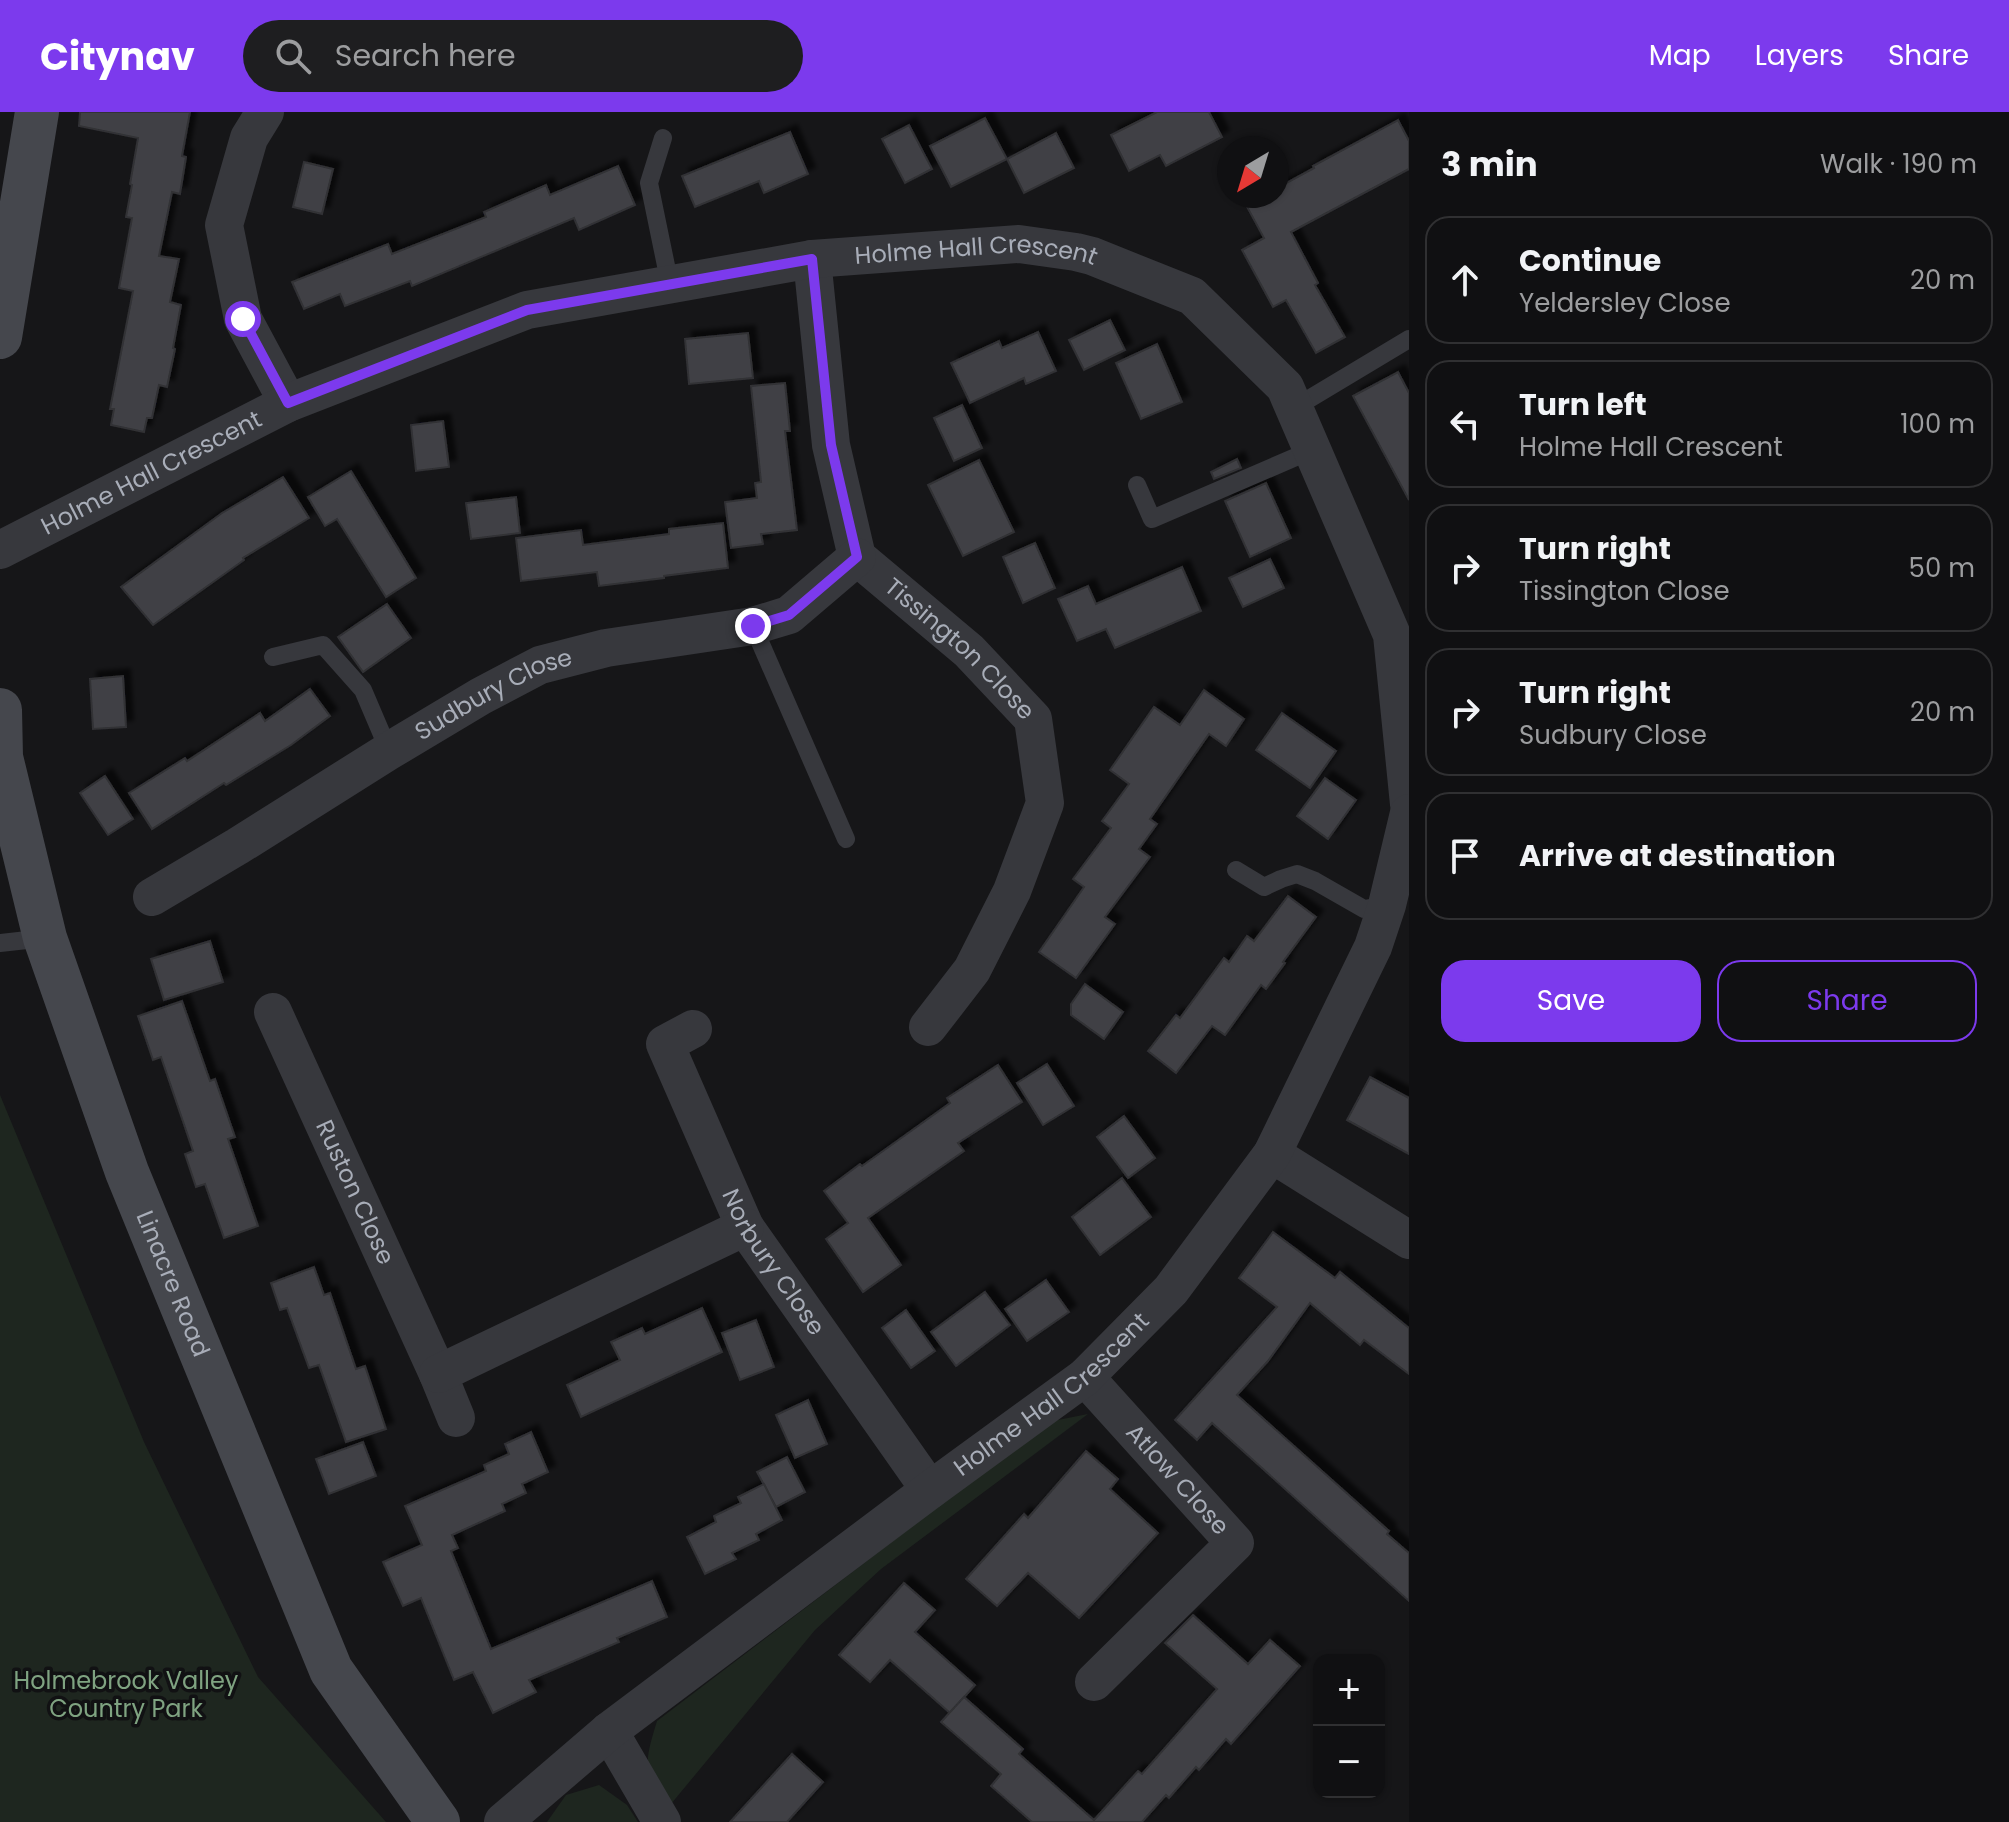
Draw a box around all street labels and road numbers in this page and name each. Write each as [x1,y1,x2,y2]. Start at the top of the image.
street label: Holme Hall Crescent [854,227,1103,273]
street label: Holme Hall Crescent [35,402,267,542]
street label: Tissington Close [878,570,1042,727]
street label: Sudbury Close [409,640,575,748]
street label: Ruston Close [308,1114,403,1270]
street label: Norbury Close [714,1184,833,1342]
street label: Linacre Road [129,1206,218,1362]
street label: Holme Hall Crescent [947,1305,1156,1483]
street label: Atlow Close [1119,1416,1237,1542]

